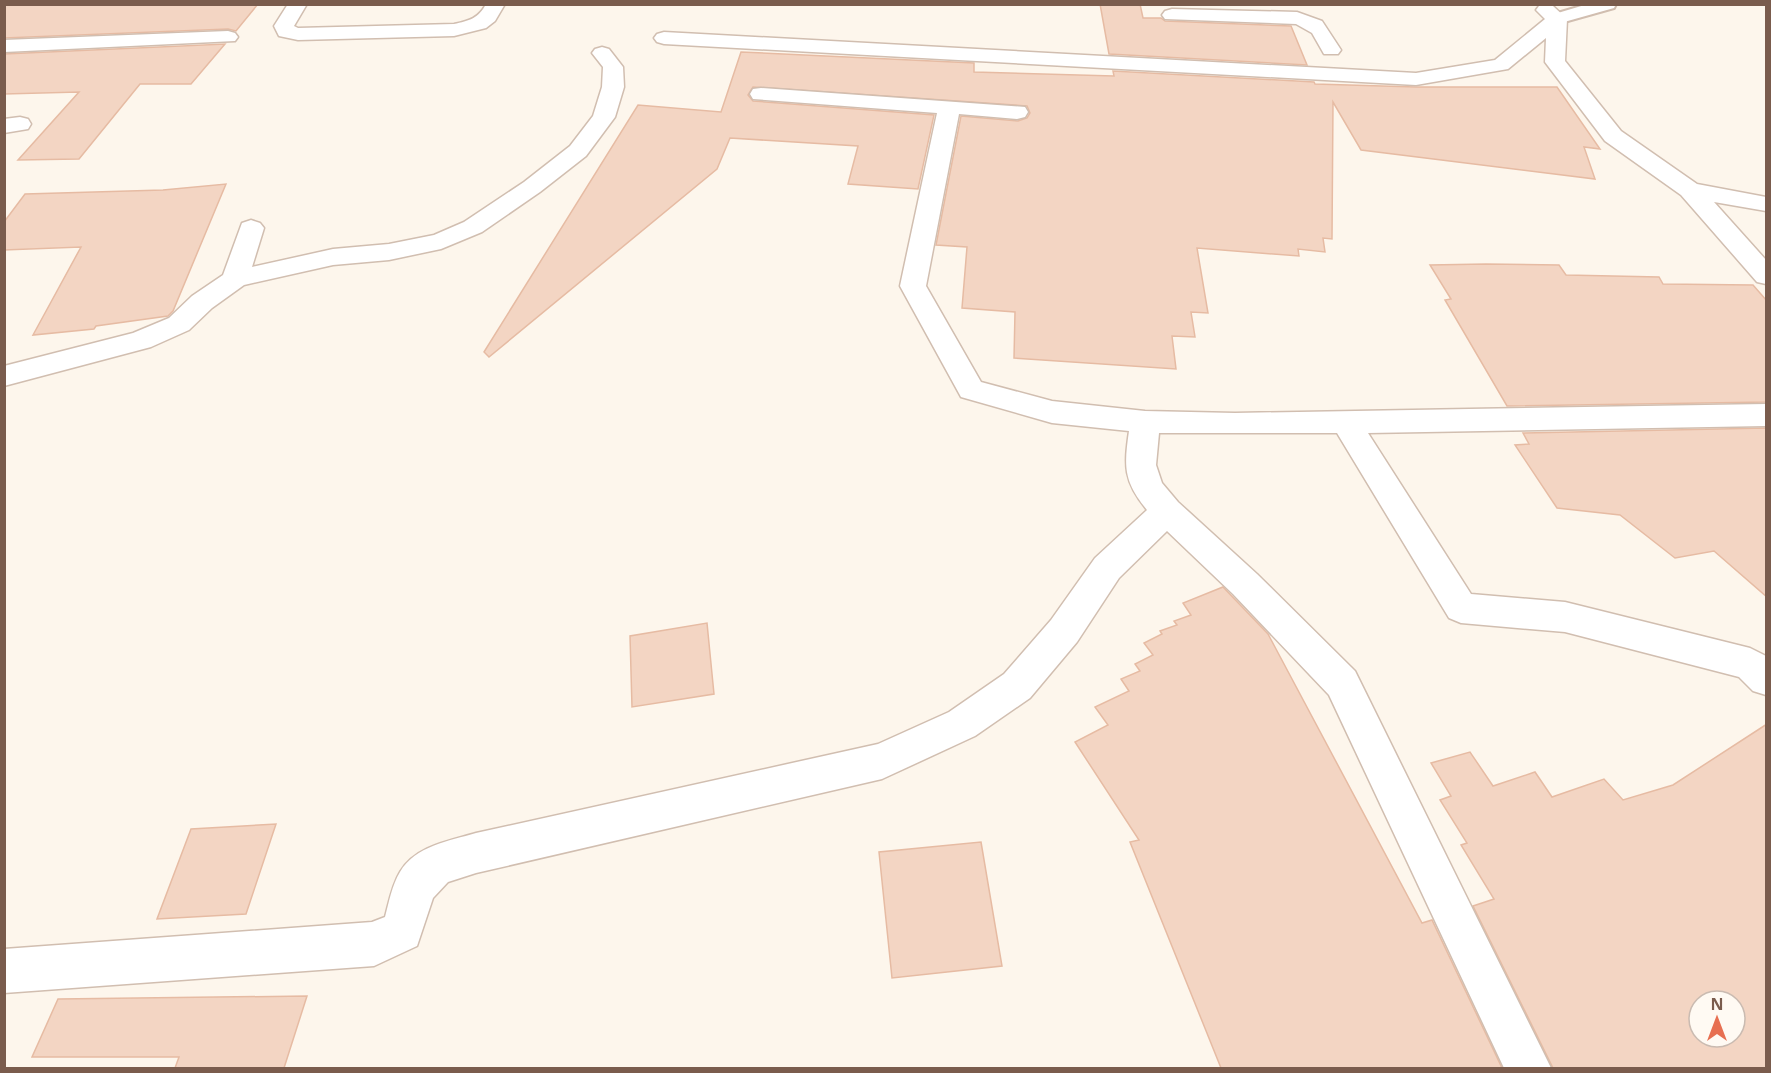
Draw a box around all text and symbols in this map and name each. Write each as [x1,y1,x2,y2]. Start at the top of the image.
north arrow [1687,989,1747,1049]
text: N [1710,993,1724,1015]

